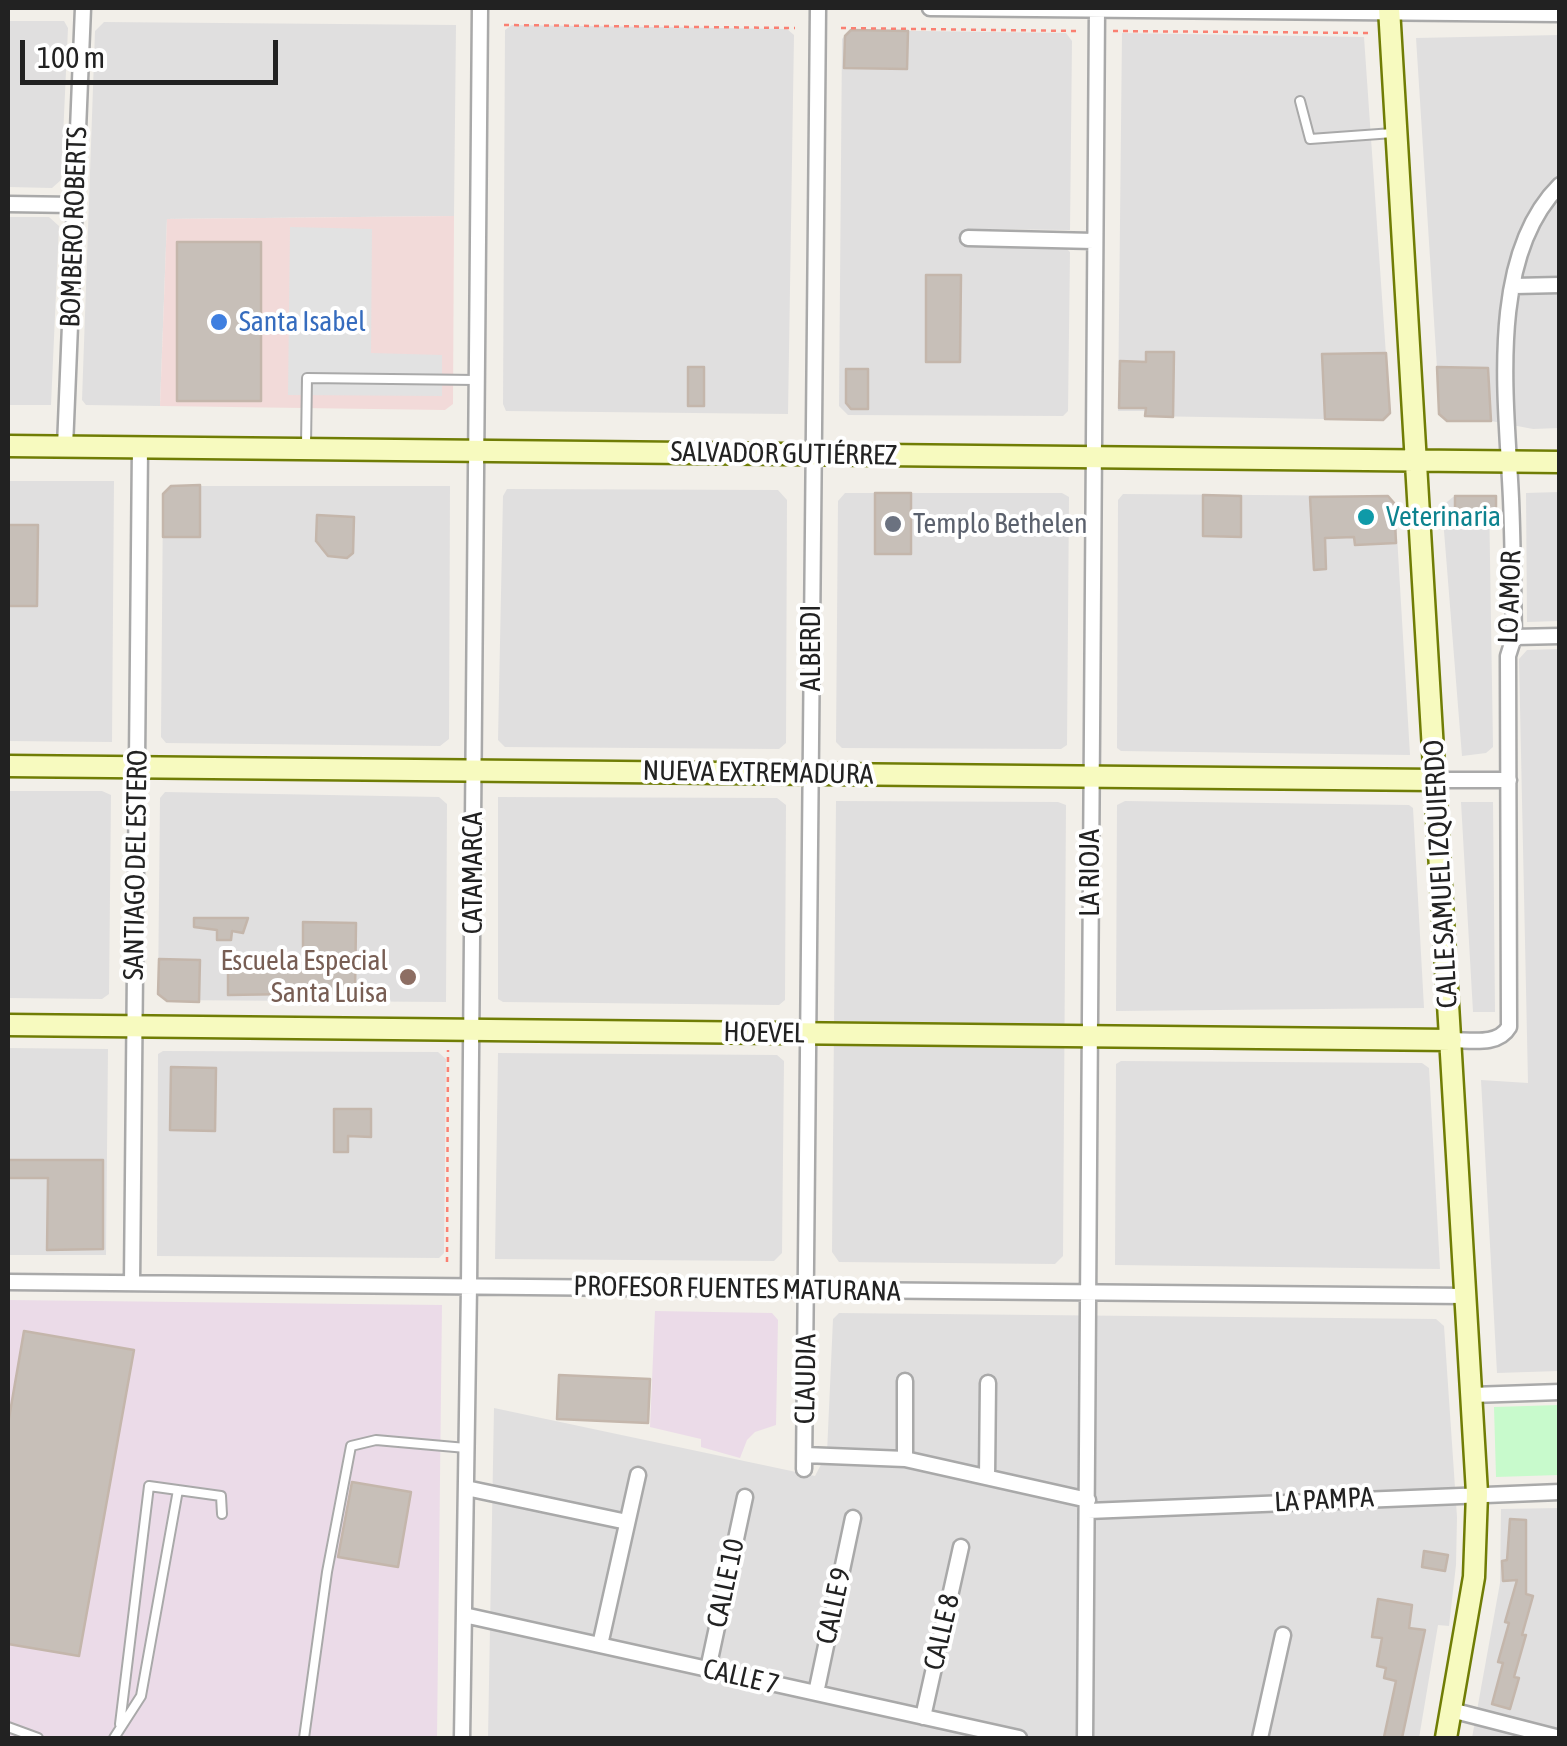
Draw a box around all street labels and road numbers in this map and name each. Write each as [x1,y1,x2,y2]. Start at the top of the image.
street label: BOMBERO ROBERTS [54,126,94,328]
street label: SALVADOR GUTIÉRREZ [670,435,898,473]
street label: LO AMOR [1492,550,1528,644]
street label: ALBERDI [794,605,828,691]
street label: CALLE SAMUEL IZQUIERDO [1417,739,1465,1009]
street label: SANTIAGO DEL ESTERO [117,750,155,980]
street label: NUEVA EXTREMADURA [642,754,874,792]
street label: CATAMARCA [456,812,490,934]
street label: LA RIOJA [1073,829,1107,917]
street label: HOEVEL [723,1015,805,1051]
street label: PROFESOR FUENTES MATURANA [573,1269,901,1309]
street label: CLAUDIA [788,1334,824,1424]
street label: LA PAMPA [1273,1481,1375,1519]
street label: CALLE 10 [700,1535,752,1631]
street label: CALLE 9 [810,1565,858,1647]
street label: CALLE 8 [917,1591,967,1673]
street label: CALLE 7 [700,1652,782,1702]

